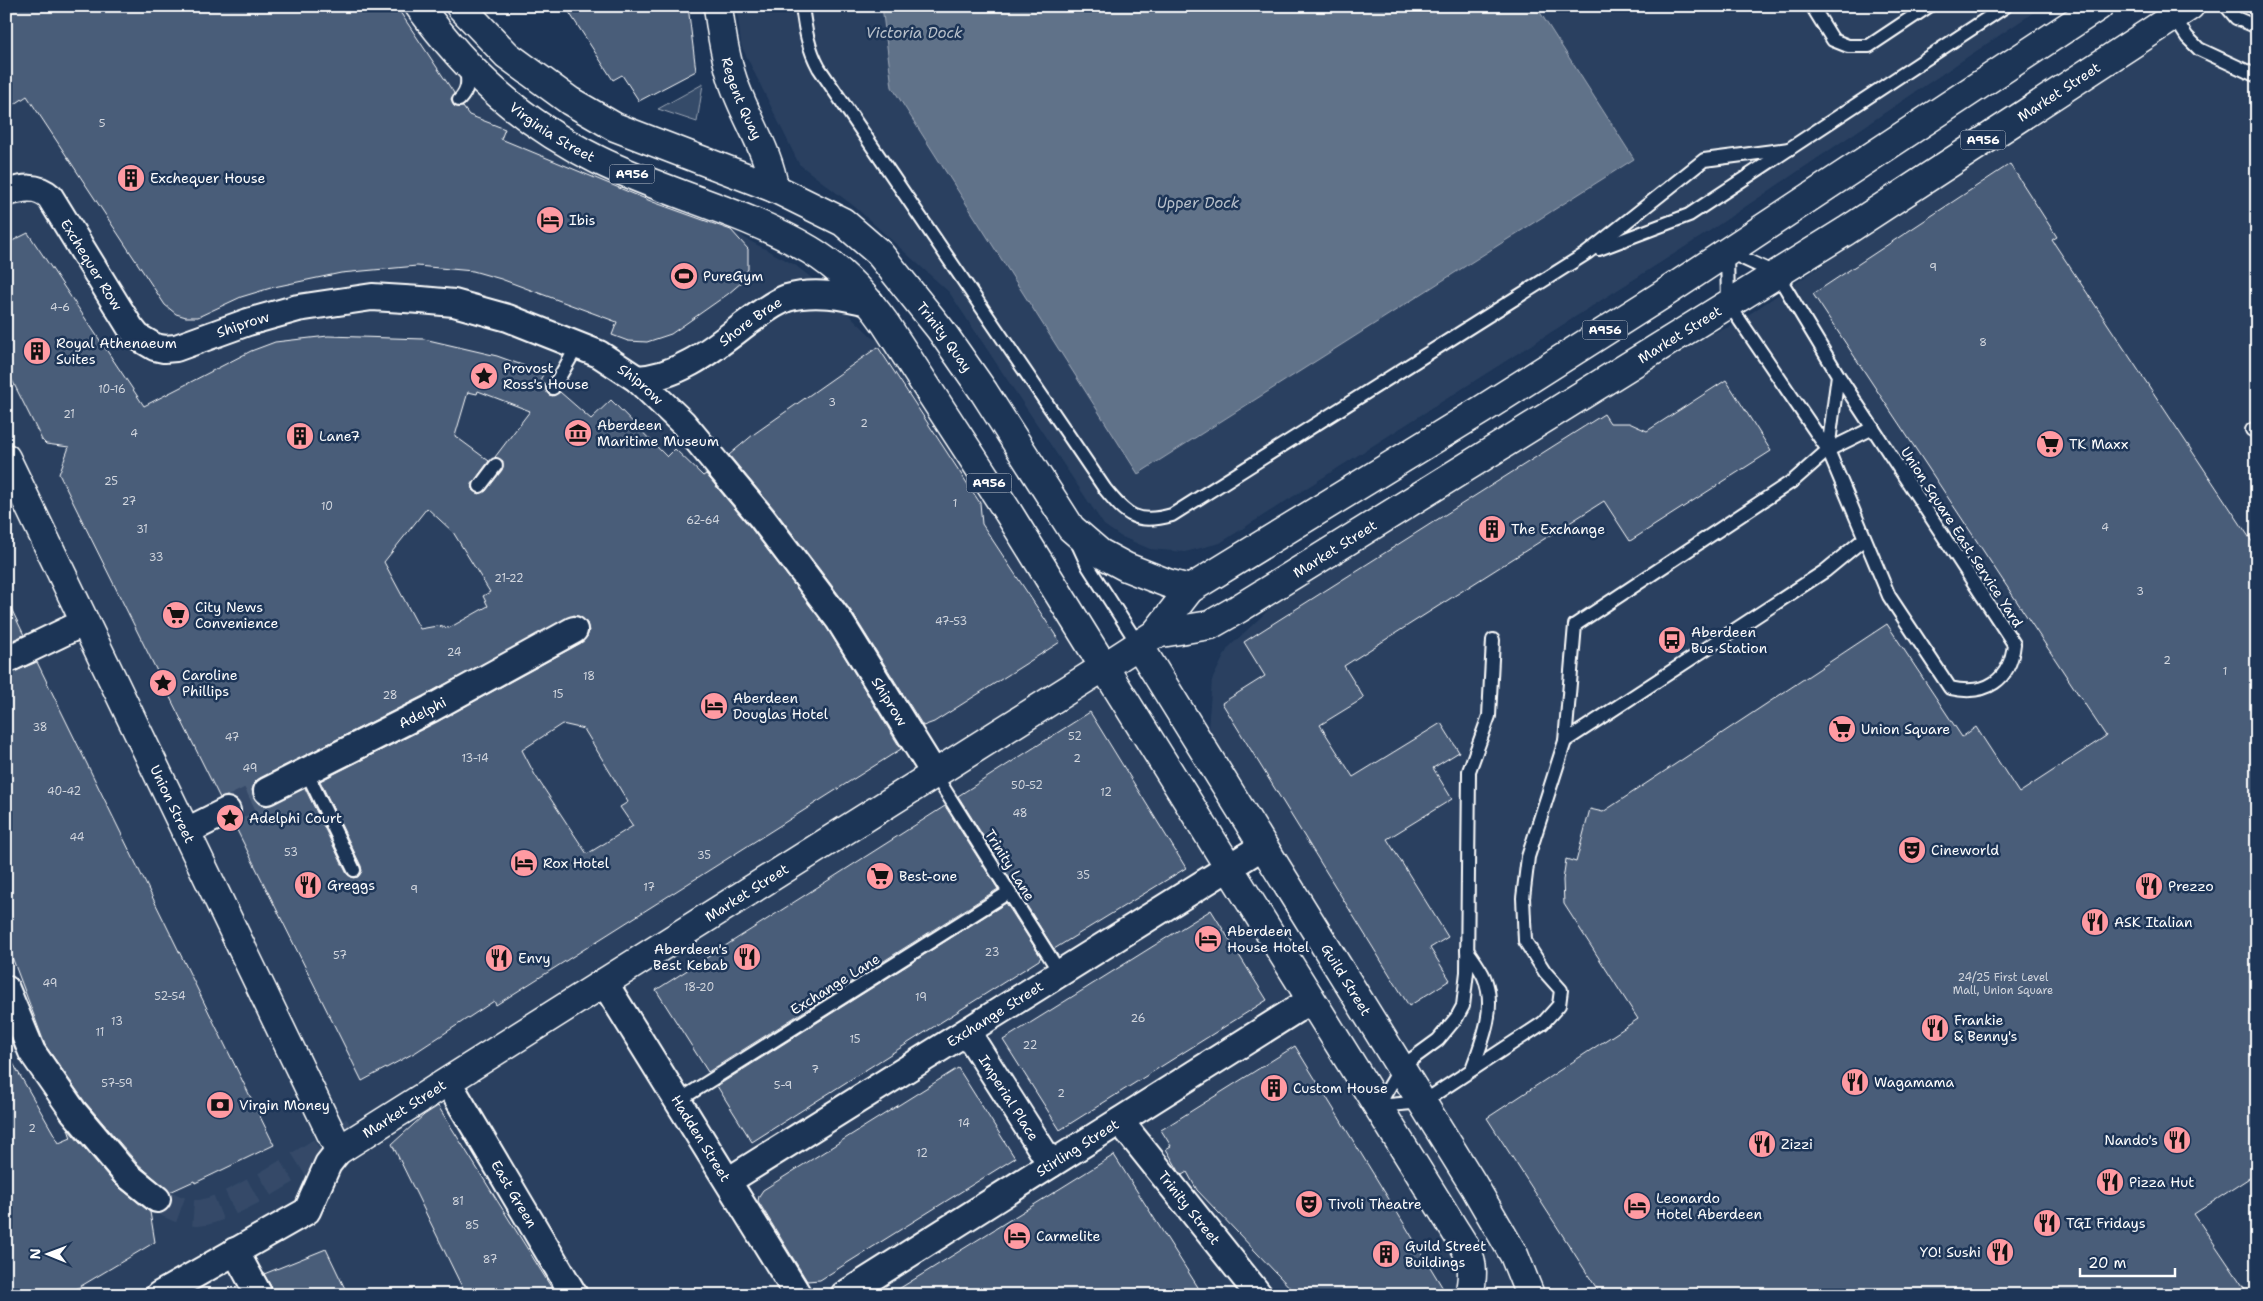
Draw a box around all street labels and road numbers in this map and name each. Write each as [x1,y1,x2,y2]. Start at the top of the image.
street label: Regent Quay [718,55,766,143]
street label: Market Street [2014,58,2104,126]
street label: Virginia Street [506,98,598,166]
road number: A956 [1960,130,2006,150]
road number: A956 [610,164,654,183]
street label: Exchequer Row [57,216,127,314]
street label: Shore Brae [715,293,785,350]
street label: Trinity Quay [913,298,976,375]
street label: Market Street [1634,302,1725,367]
street label: Shiprow [214,308,271,342]
road number: A956 [1582,320,1628,340]
street label: Shiprow [614,360,667,408]
street label: Union Square East Service Yard [1897,443,2027,631]
road number: A956 [966,473,1012,492]
street label: Market Street [1290,516,1380,582]
street label: Shiprow [868,674,912,729]
street label: Adelphi [395,693,449,732]
street label: Union Street [146,762,199,846]
street label: Trinity Lane [981,826,1039,904]
street label: Market Street [701,860,792,926]
street label: Guild Street [1317,940,1375,1019]
street label: Exchange Lane [787,949,883,1019]
street label: Exchange Street [943,977,1047,1051]
street label: Imperial Place [975,1052,1043,1144]
street label: Market Street [359,1076,449,1142]
street label: Hadden Street [667,1092,735,1185]
street label: Stirling Street [1033,1115,1122,1180]
street label: East Green [487,1157,541,1231]
street label: Trinity Street [1154,1167,1224,1248]

